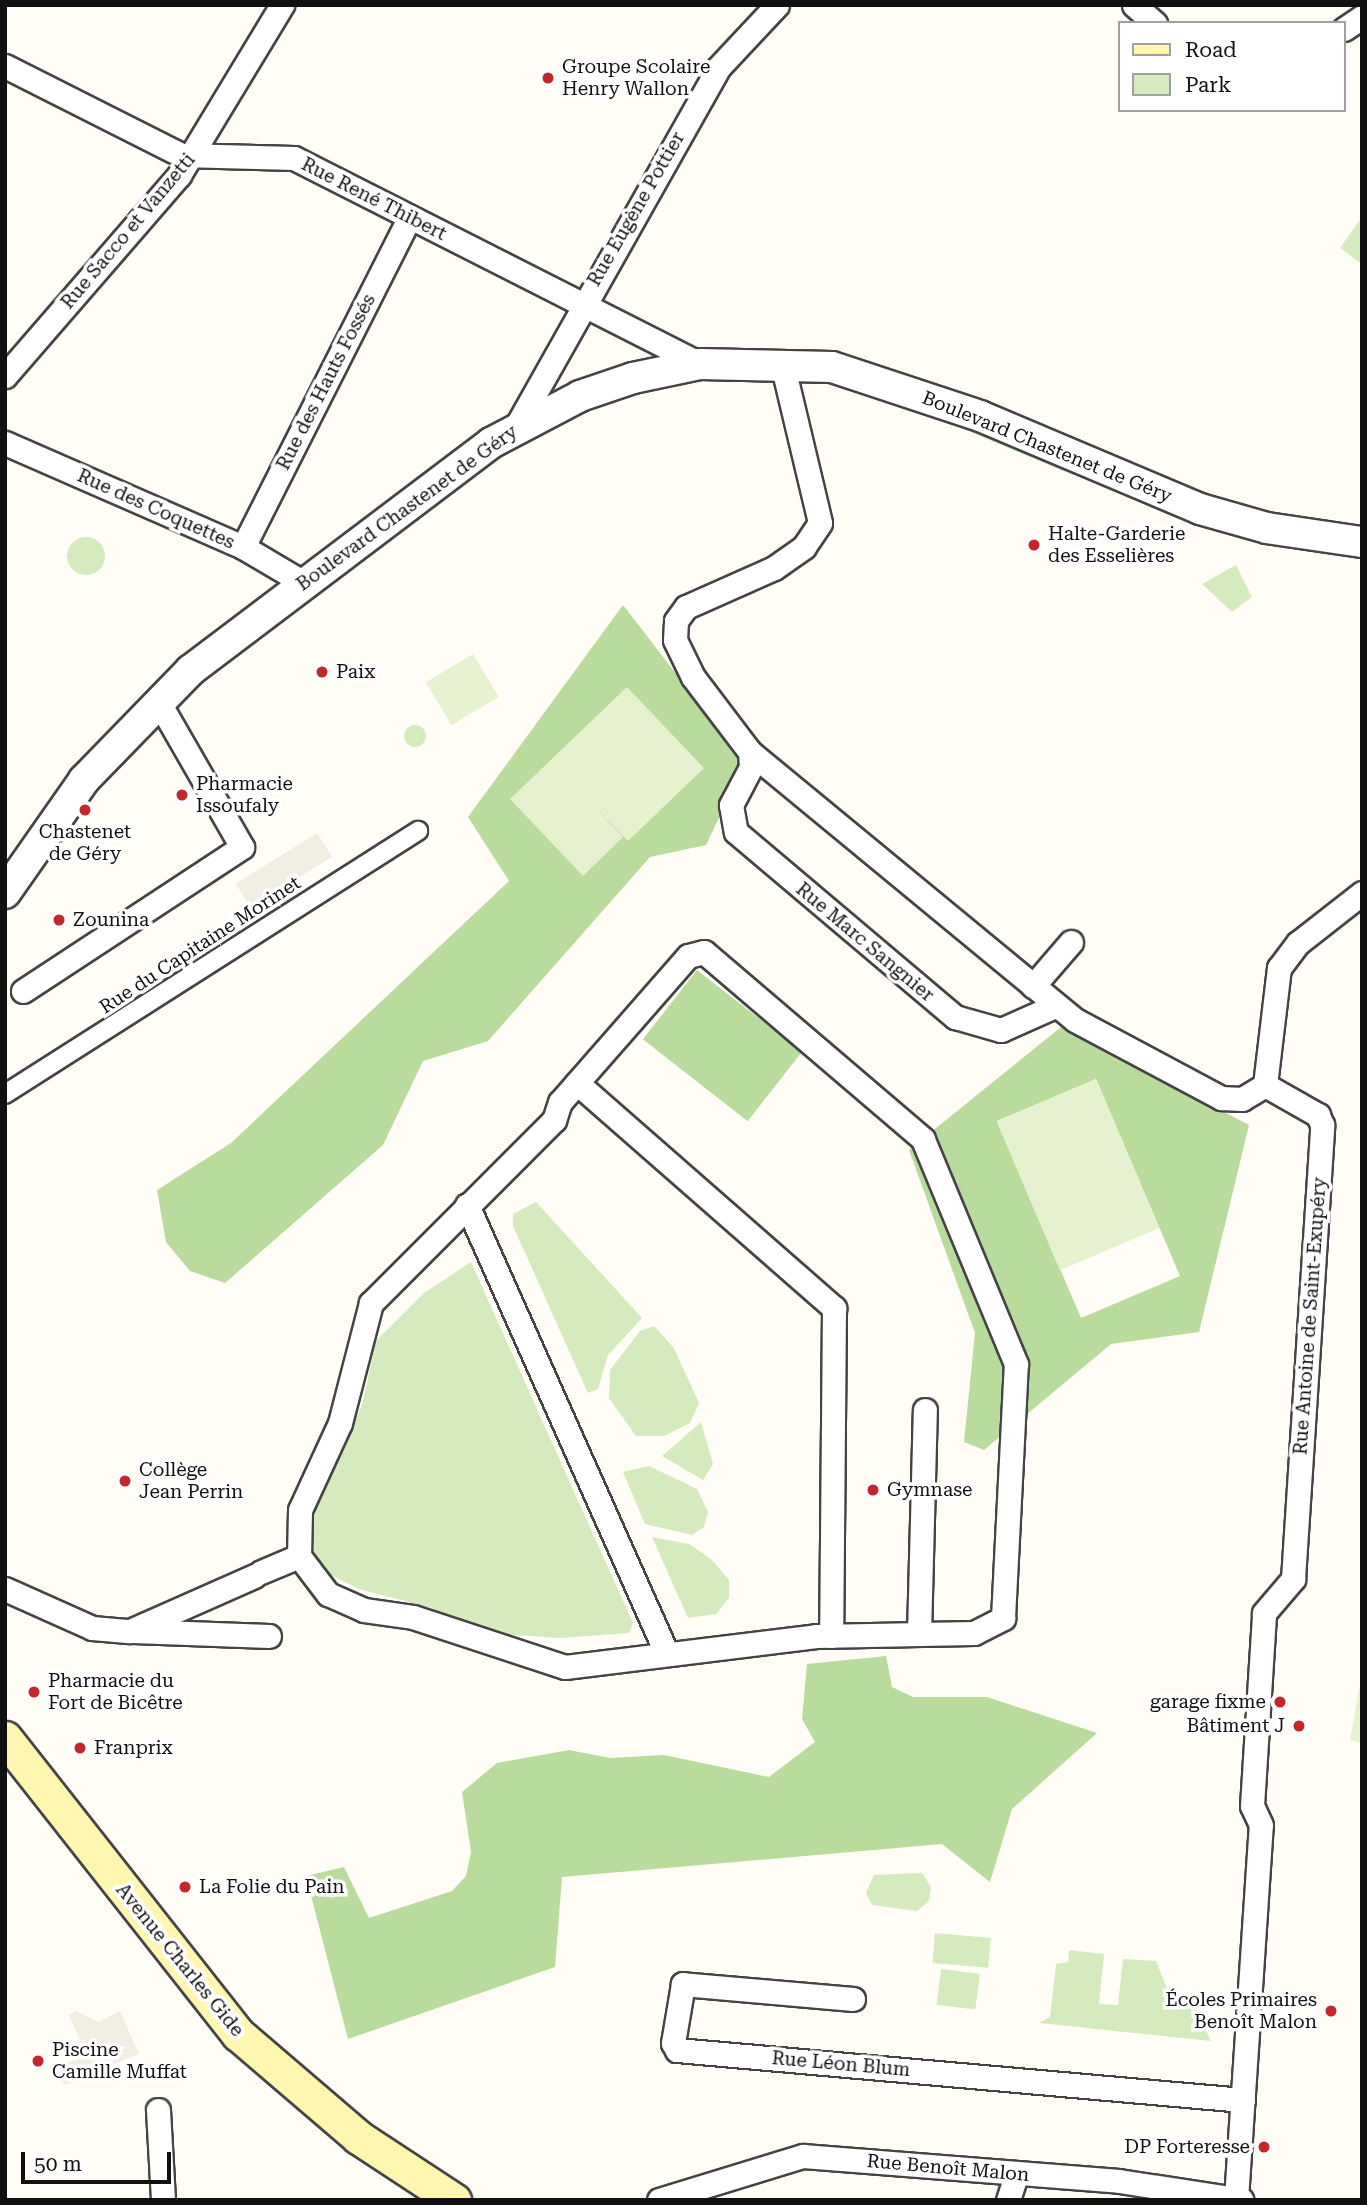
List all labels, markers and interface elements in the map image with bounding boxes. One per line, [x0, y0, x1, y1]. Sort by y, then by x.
legend [1118, 21, 1346, 112]
text: Road [1185, 38, 1237, 62]
place label: Groupe Scolaire Henry Wallon [562, 56, 710, 100]
marker: Groupe Scolaire Henry Wallon [540, 70, 556, 86]
text: Park [1185, 73, 1231, 97]
street label: Rue Eugène Pottier [583, 128, 689, 290]
street label: Rue Sacco et Vanzetti [56, 148, 200, 314]
street label: Rue René Thibert [298, 153, 450, 245]
street label: Rue des Hauts Fossés [272, 290, 380, 474]
street label: Boulevard Chastenet de Géry [919, 386, 1175, 508]
street label: Boulevard Chastenet de Géry [292, 420, 522, 596]
street label: Rue des Coquettes [74, 464, 238, 554]
place label: Halte-Garderie des Esselières [1048, 523, 1185, 567]
marker: Halte-Garderie des Esselières [1026, 537, 1042, 553]
place label: Paix [336, 661, 375, 683]
marker: Paix [314, 664, 330, 680]
place label: Pharmacie Issoufaly [196, 773, 293, 817]
marker: Pharmacie Issoufaly [174, 787, 190, 803]
marker: Chastenet de Géry [77, 802, 93, 818]
place label: Chastenet de Géry [39, 821, 131, 865]
street label: Rue du Capitaine Morinet [95, 871, 305, 1019]
street label: Rue Marc Sangnier [791, 878, 939, 1006]
place label: Zounina [73, 909, 149, 931]
marker: Zounina [51, 912, 67, 928]
street label: Rue Antoine de Saint-Exupéry [1289, 1176, 1331, 1456]
place label: Collège Jean Perrin [139, 1459, 243, 1503]
marker: Collège Jean Perrin [117, 1473, 133, 1489]
place label: Gymnase [887, 1479, 973, 1501]
marker: Gymnase [865, 1482, 881, 1498]
place label: Pharmacie du Fort de Bicêtre [48, 1670, 183, 1714]
marker: Pharmacie du Fort de Bicêtre [26, 1684, 42, 1700]
place label: garage fixme [1150, 1691, 1266, 1713]
marker: garage fixme [1272, 1694, 1288, 1710]
place label: Bâtiment J [1186, 1715, 1285, 1737]
marker: Bâtiment J [1291, 1718, 1307, 1734]
place label: Franprix [94, 1737, 173, 1759]
marker: Franprix [72, 1740, 88, 1756]
place label: La Folie du Pain [199, 1876, 345, 1898]
street label: Avenue Charles Gide [111, 1879, 249, 2041]
marker: La Folie du Pain [177, 1879, 193, 1895]
place label: Écoles Primaires Benoît Malon [1165, 1989, 1317, 2033]
marker: Écoles Primaires Benoît Malon [1323, 2003, 1339, 2019]
place label: Piscine Camille Muffat [52, 2039, 187, 2083]
street label: Rue Léon Blum [771, 2047, 911, 2081]
marker: Piscine Camille Muffat [30, 2053, 46, 2069]
place label: DP Forteresse [1124, 2136, 1250, 2158]
scale bar [24, 2138, 175, 2182]
marker: DP Forteresse [1256, 2139, 1272, 2155]
street label: Rue Benoît Malon [866, 2150, 1030, 2186]
text: 50 m [34, 2152, 82, 2176]

